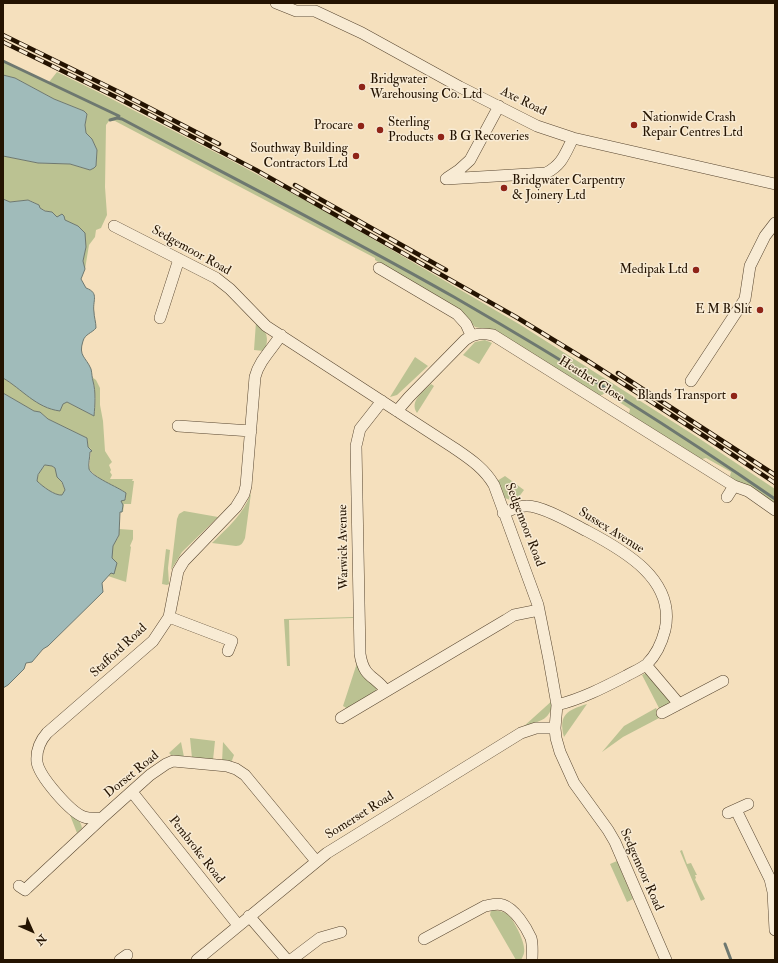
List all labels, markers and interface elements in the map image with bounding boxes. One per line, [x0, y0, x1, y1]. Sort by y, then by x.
place label: Bridgwater Warehousing Co. Ltd [370, 72, 482, 103]
marker: Bridgwater Warehousing Co. Ltd [357, 82, 367, 92]
street label: Axe Road [497, 84, 549, 120]
place label: Nationwide Crash Repair Centres Ltd [642, 110, 743, 141]
place label: Sterling Products [388, 115, 434, 146]
place label: Procare [314, 118, 353, 134]
marker: Nationwide Crash Repair Centres Ltd [629, 120, 639, 130]
marker: Procare [356, 121, 366, 131]
marker: Sterling Products [375, 125, 385, 135]
place label: B G Recoveries [449, 129, 529, 145]
marker: B G Recoveries [436, 132, 446, 142]
place label: Southway Building Contractors Ltd [250, 141, 348, 172]
marker: Southway Building Contractors Ltd [351, 151, 361, 161]
place label: Bridgwater Carpentry & Joinery Ltd [512, 173, 625, 204]
marker: Bridgwater Carpentry & Joinery Ltd [499, 183, 509, 193]
street label: Sedgemoor Road [149, 223, 233, 279]
place label: Medipak Ltd [620, 262, 688, 278]
marker: Medipak Ltd [691, 265, 701, 275]
place label: E M B Slit [695, 302, 752, 318]
marker: E M B Slit [755, 305, 765, 315]
street label: Heather Close [555, 354, 627, 406]
place label: Blands Transport [637, 388, 726, 404]
marker: Blands Transport [729, 391, 739, 401]
street label: Sedgemoor Road [501, 481, 547, 569]
street label: Warwick Avenue [335, 504, 353, 590]
street label: Sussex Avenue [575, 505, 647, 557]
street label: Stafford Road [88, 621, 150, 681]
street label: Dorset Road [102, 748, 162, 802]
street label: Somerset Road [323, 789, 397, 843]
street label: Pembroke Road [165, 813, 227, 887]
street label: Sedgemoor Road [616, 827, 666, 913]
north arrow [12, 911, 52, 951]
text: N [33, 932, 49, 948]

